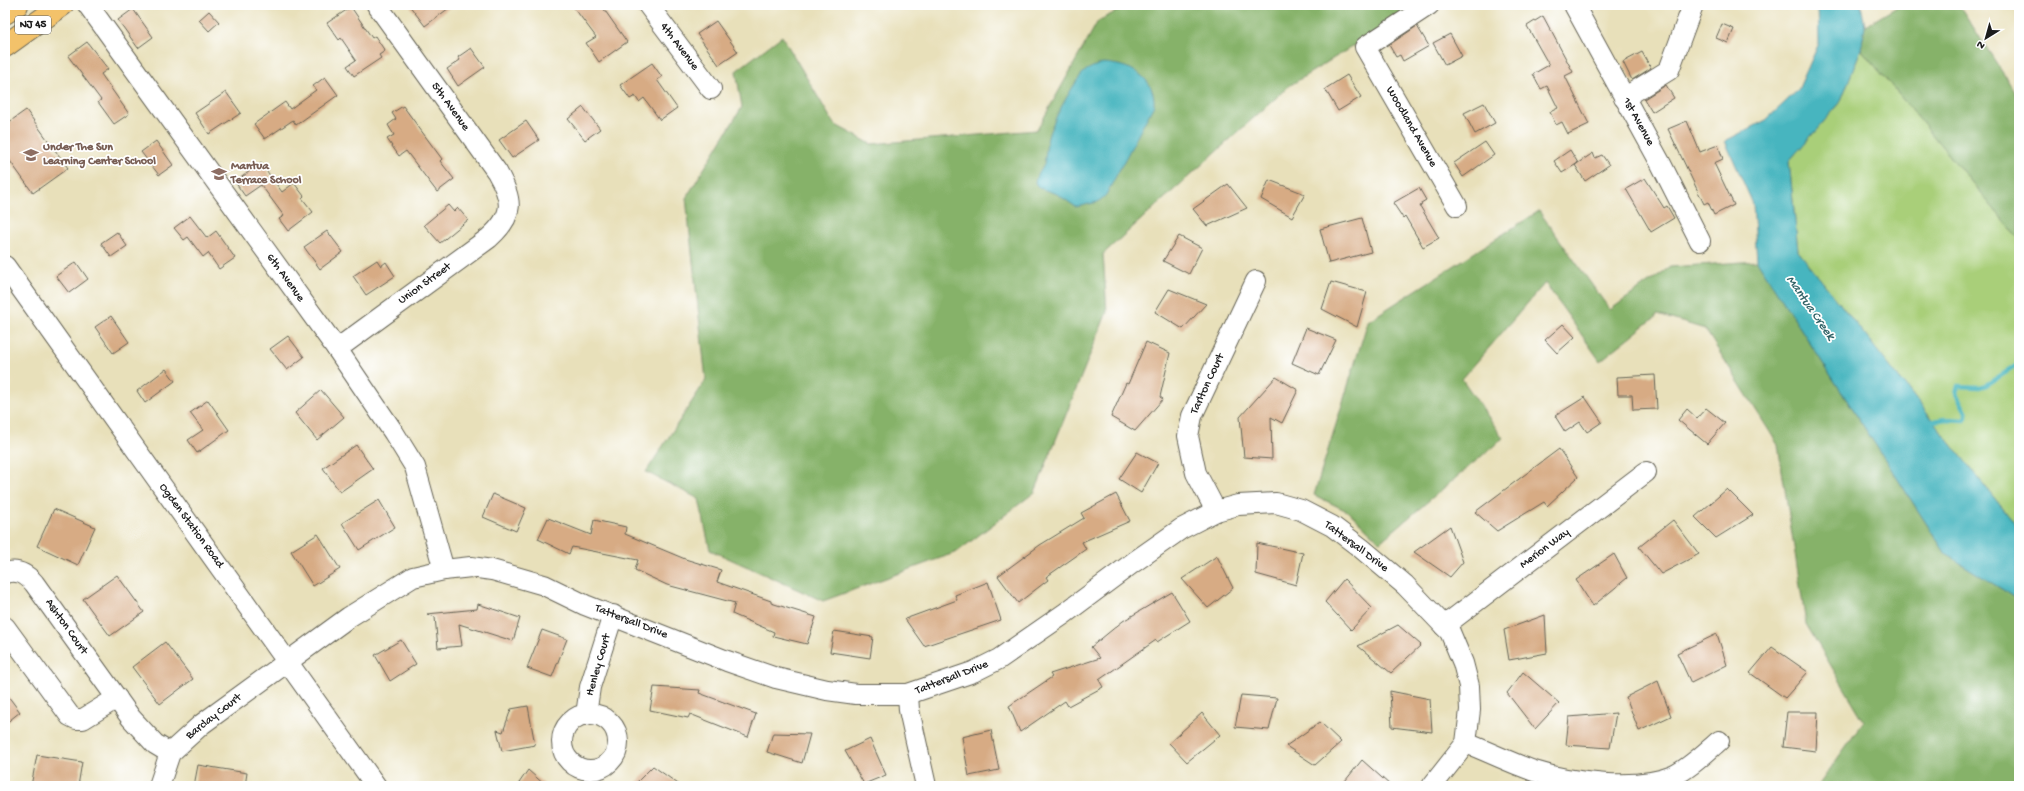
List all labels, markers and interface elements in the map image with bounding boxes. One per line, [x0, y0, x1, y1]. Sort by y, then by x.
road number: NJ 45 [15, 16, 51, 34]
north arrow [1966, 18, 2006, 58]
street label: 4th Avenue [657, 20, 702, 74]
text: N [1975, 37, 1988, 51]
street label: 5th Avenue [428, 80, 473, 135]
street label: Woodland Avenue [1382, 84, 1440, 170]
street label: 1st Avenue [1619, 95, 1657, 149]
place label: Under The Sun Learning Center School [43, 141, 156, 169]
school or university icon: Under The Sun Learning Center School [22, 146, 40, 164]
place label: Mantua Terrace School [230, 160, 302, 188]
school or university icon: Mantua Terrace School [210, 165, 228, 183]
street label: 6th Avenue [263, 251, 308, 306]
street label: Union Street [396, 259, 455, 308]
water label: Mantua Creek [1782, 273, 1838, 344]
street label: Tarlton Court [1187, 350, 1229, 417]
street label: Ogden Station Road [156, 481, 227, 572]
street label: Tattersall Drive [1320, 518, 1392, 576]
street label: Merion Way [1517, 526, 1573, 572]
street label: Ashton Court [42, 596, 91, 659]
street label: Tattersall Drive [592, 601, 670, 643]
street label: Henley Court [583, 631, 615, 698]
street label: Tattersall Drive [913, 657, 991, 699]
street label: Barclay Court [183, 690, 245, 744]

